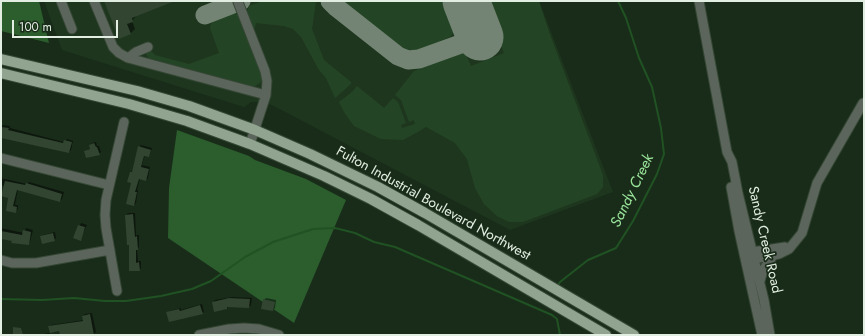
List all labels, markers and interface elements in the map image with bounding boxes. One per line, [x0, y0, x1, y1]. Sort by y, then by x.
scale bar [14, 12, 120, 38]
text: 100 m [19, 18, 52, 36]
street label: Fulton Industrial Boulevard Northwest [333, 143, 533, 265]
water label: Sandy Creek [608, 151, 658, 231]
street label: Sandy Creek Road [744, 185, 784, 295]

